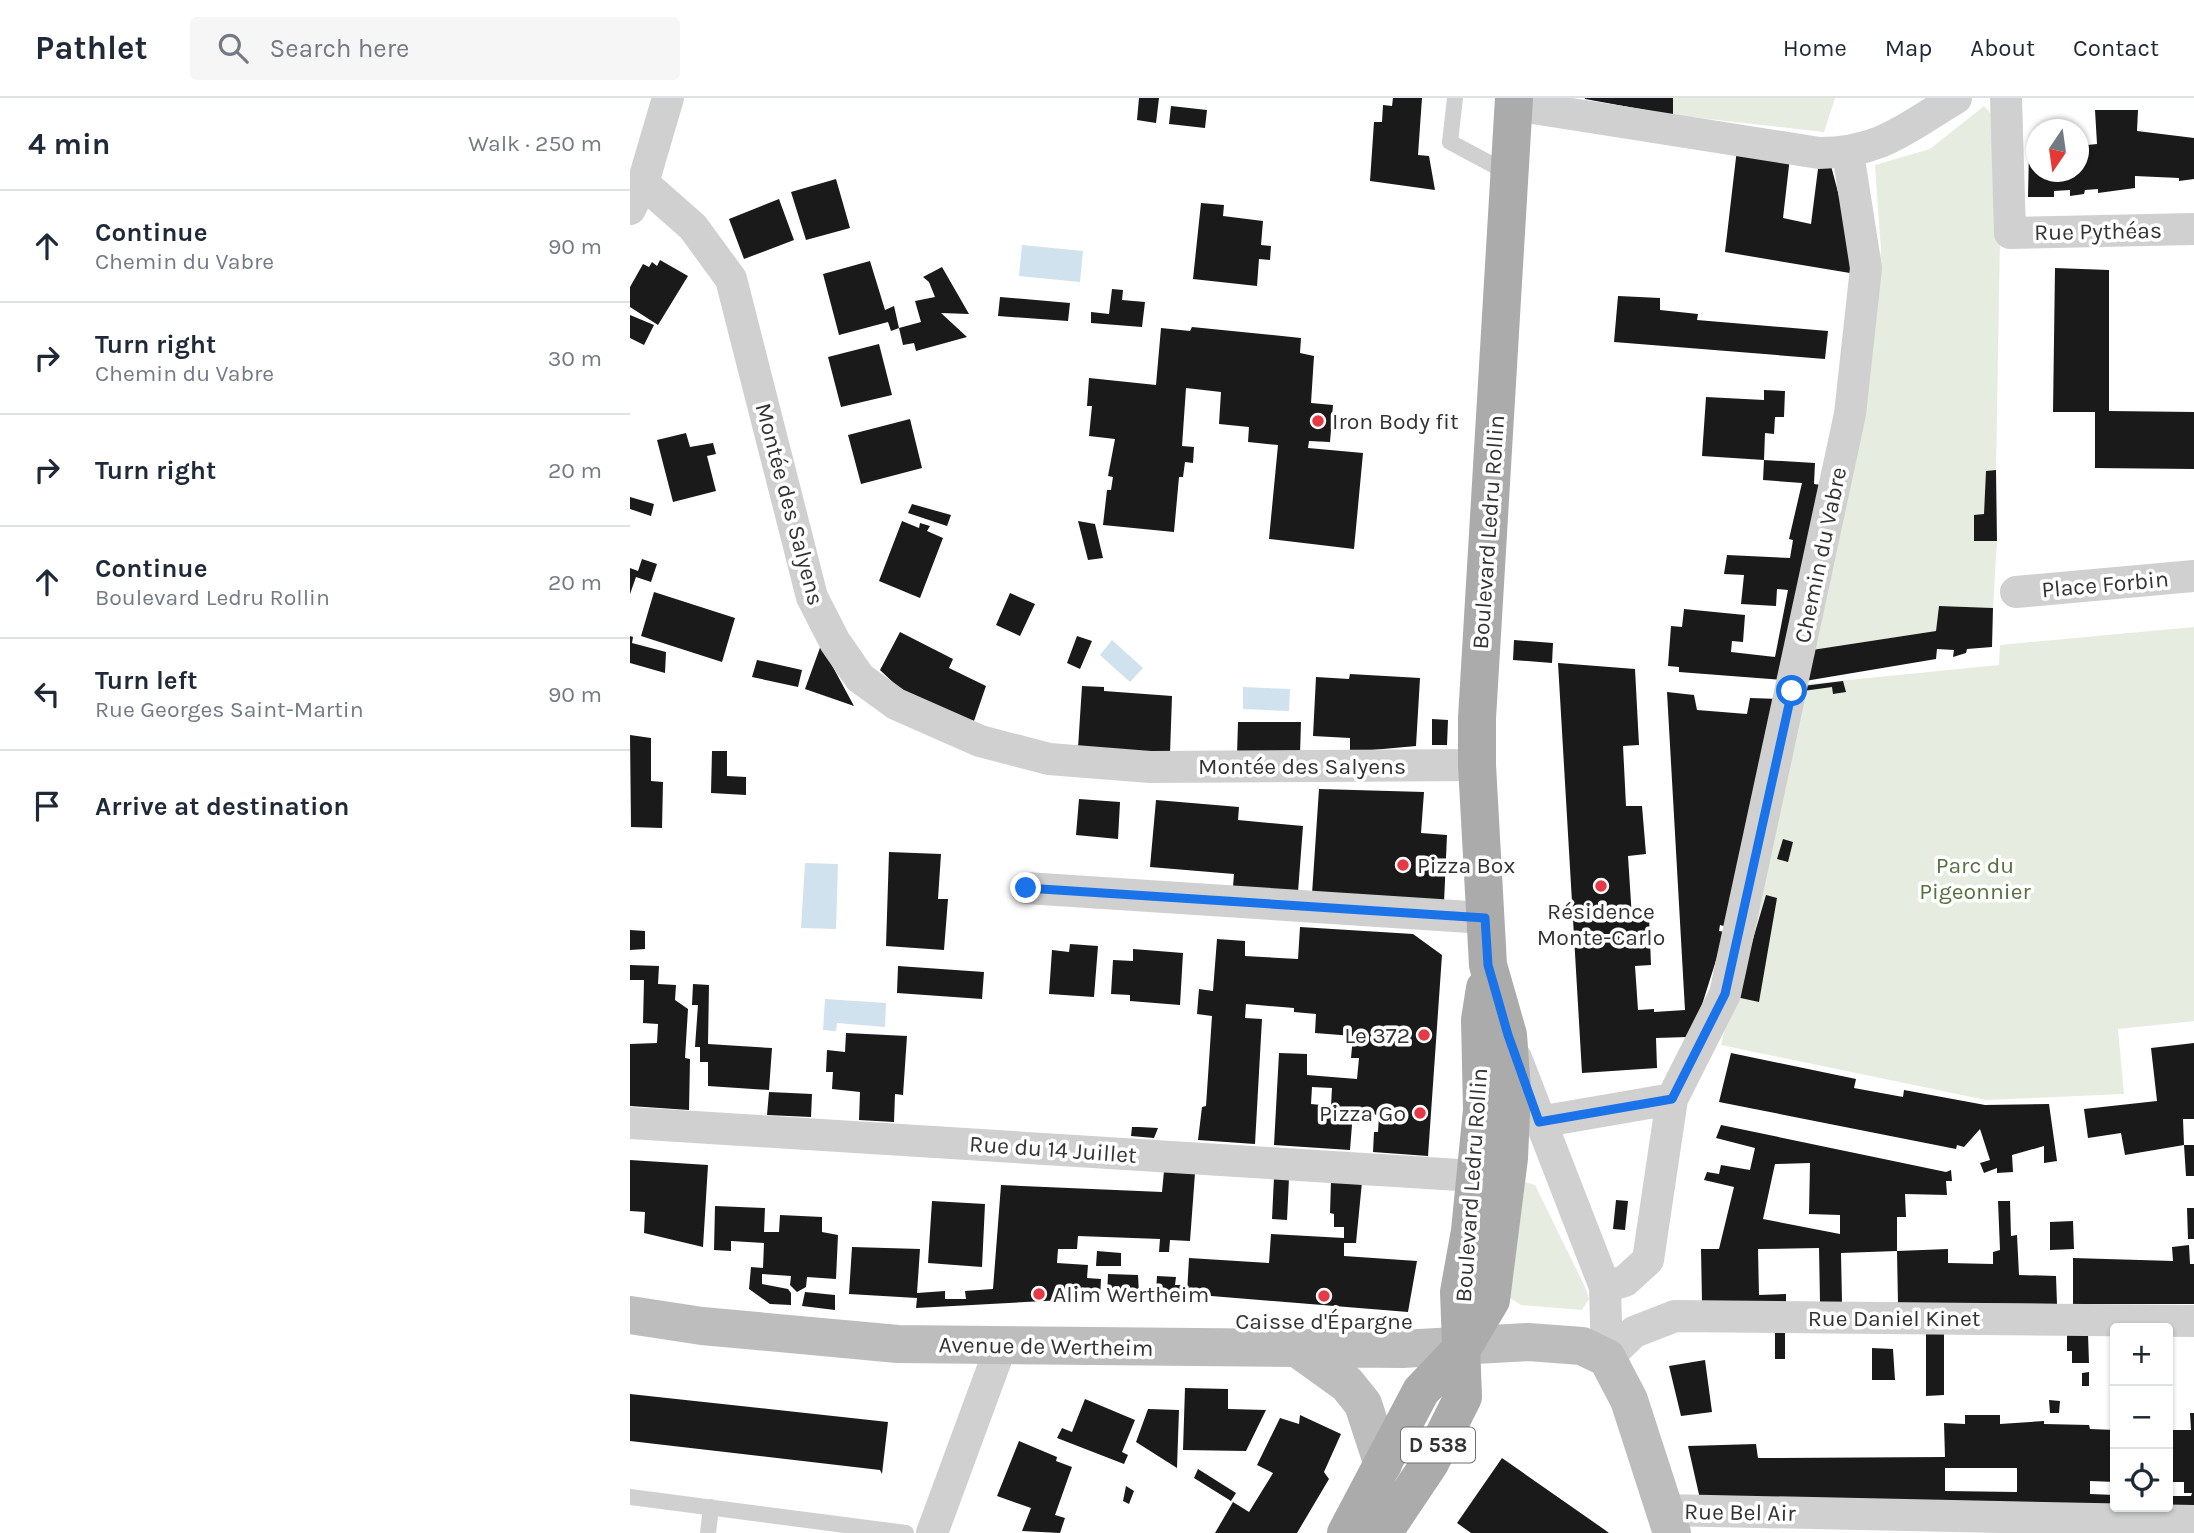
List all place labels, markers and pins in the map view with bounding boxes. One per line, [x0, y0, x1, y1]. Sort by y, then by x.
place label: Iron Body fit [1332, 408, 1459, 435]
marker: Iron Body fit [1310, 413, 1326, 429]
place label: Pizza Box [1417, 852, 1515, 879]
marker: Pizza Box [1395, 857, 1411, 873]
marker: Résidence Monte-Carlo [1593, 878, 1609, 894]
place label: Résidence Monte-Carlo [1537, 898, 1665, 951]
place label: Le 372 [1344, 1022, 1410, 1049]
marker: Le 372 [1416, 1027, 1432, 1043]
place label: Pizza Go [1319, 1100, 1406, 1127]
marker: Pizza Go [1412, 1105, 1428, 1121]
place label: Alim Wertheim [1053, 1281, 1209, 1308]
marker: Alim Wertheim [1031, 1286, 1047, 1302]
marker: Caisse d'Épargne [1316, 1288, 1332, 1304]
place label: Caisse d'Épargne [1235, 1308, 1413, 1335]

